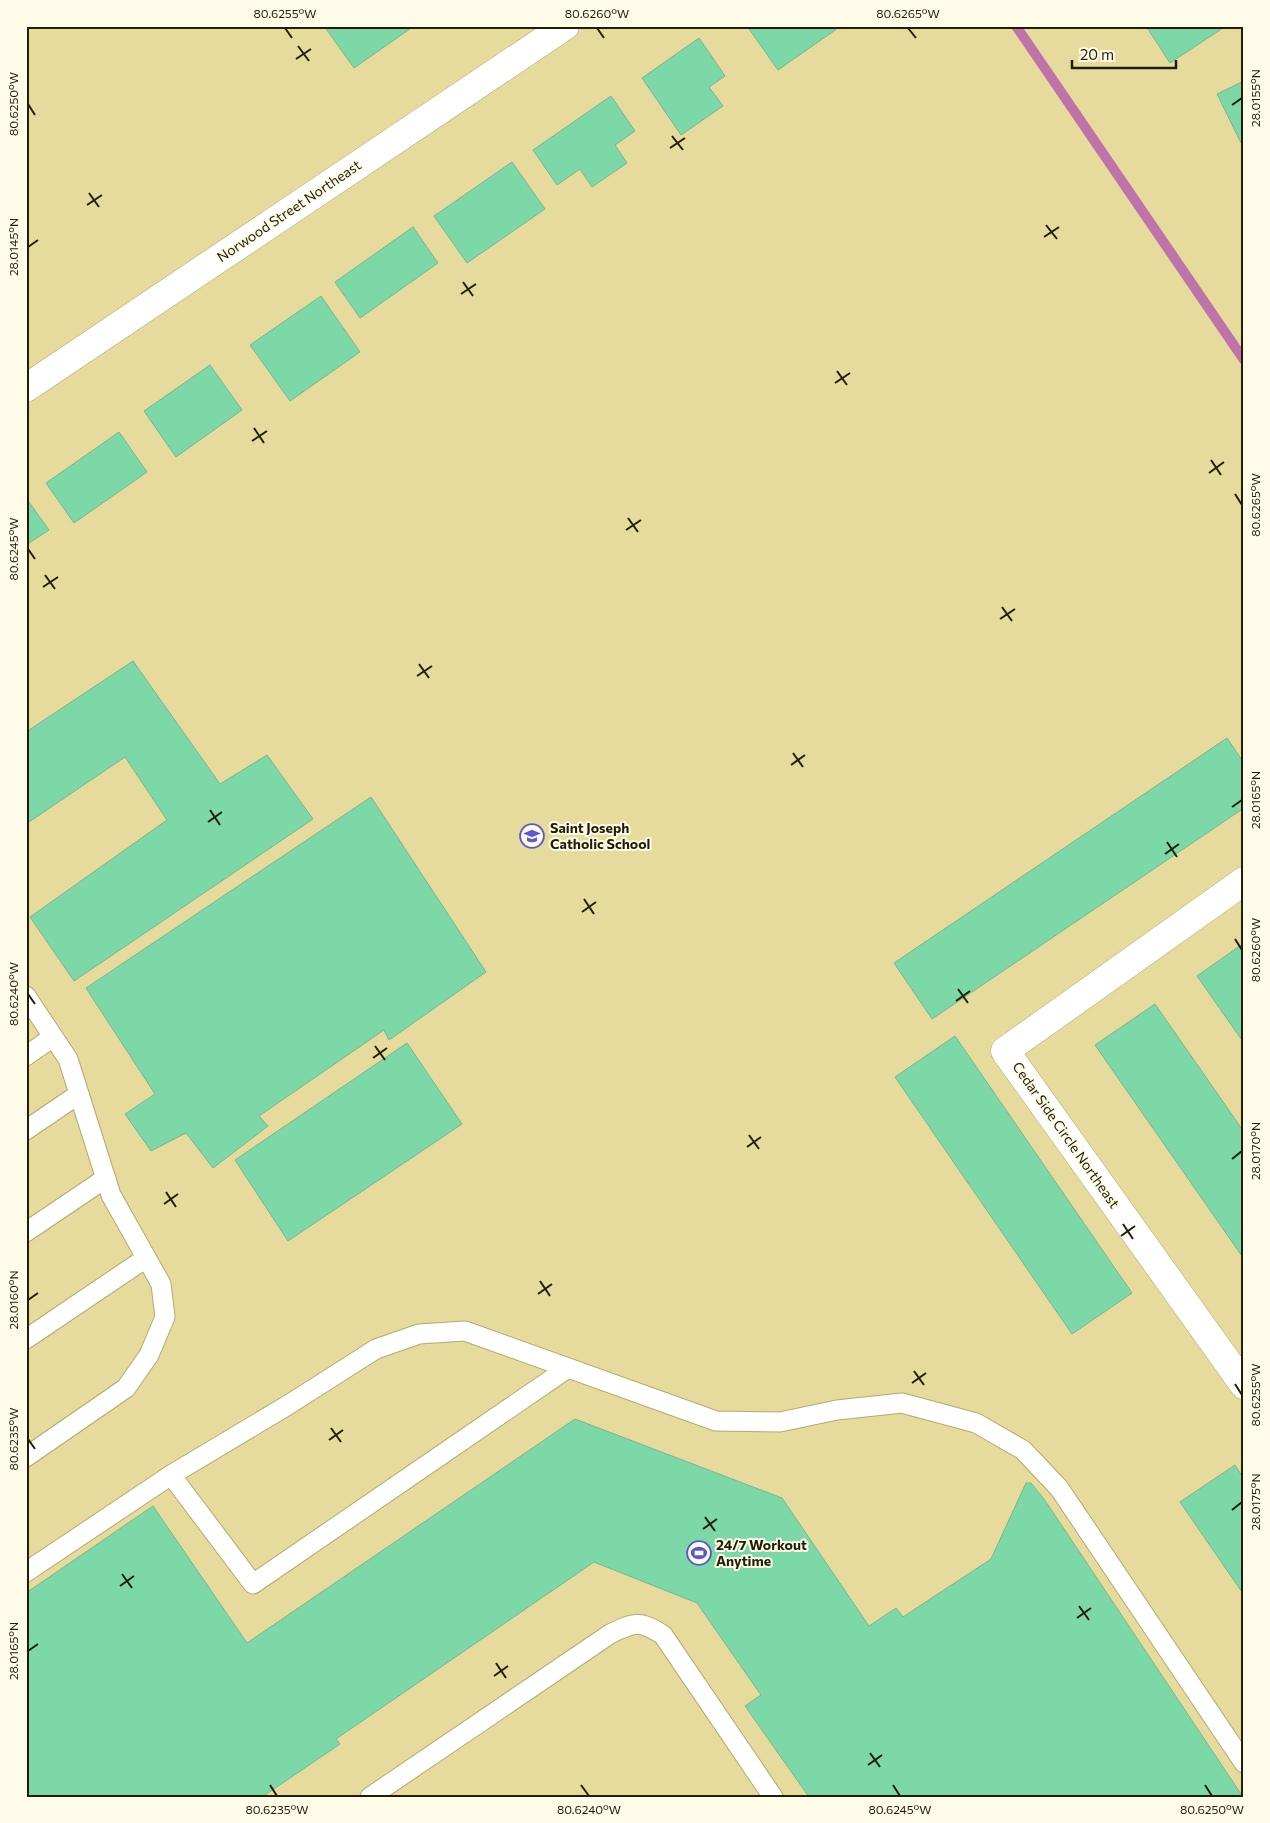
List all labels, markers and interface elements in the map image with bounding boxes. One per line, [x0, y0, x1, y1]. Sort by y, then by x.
text: 80.6255°W [253, 6, 317, 20]
text: 80.6260°W [565, 6, 629, 20]
text: 80.6265°W [876, 6, 940, 20]
scale bar [1072, 38, 1176, 70]
text: 20 m [1080, 45, 1114, 63]
text: 28.0155°N [1248, 69, 1262, 127]
text: 80.6250°W [6, 72, 20, 136]
street label: Norwood Street Northeast [213, 156, 364, 265]
text: 28.0145°N [6, 218, 20, 276]
text: 80.6265°W [1248, 473, 1262, 537]
text: 80.6245°W [6, 517, 20, 581]
text: 28.0165°N [1248, 771, 1262, 829]
place label: Saint Joseph Catholic School [550, 819, 650, 852]
school or university icon: Saint Joseph Catholic School [519, 823, 545, 849]
text: 80.6260°W [1248, 918, 1262, 982]
text: 80.6240°W [6, 962, 20, 1026]
street label: Cedar Side Circle Northeast [1009, 1058, 1124, 1211]
text: 28.0170°N [1248, 1122, 1262, 1180]
text: 28.0160°N [6, 1270, 20, 1330]
text: 80.6255°W [1248, 1363, 1262, 1427]
text: 80.6235°W [6, 1407, 20, 1471]
text: 28.0175°N [1248, 1473, 1262, 1531]
place label: 24/7 Workout Anytime [716, 1536, 807, 1569]
sports icon: 24/7 Workout Anytime [686, 1540, 712, 1566]
text: 28.0165°N [6, 1622, 20, 1680]
text: 80.6235°W [245, 1802, 309, 1816]
text: 80.6240°W [557, 1802, 621, 1816]
text: 80.6245°W [868, 1802, 932, 1816]
text: 80.6250°W [1180, 1802, 1244, 1816]

